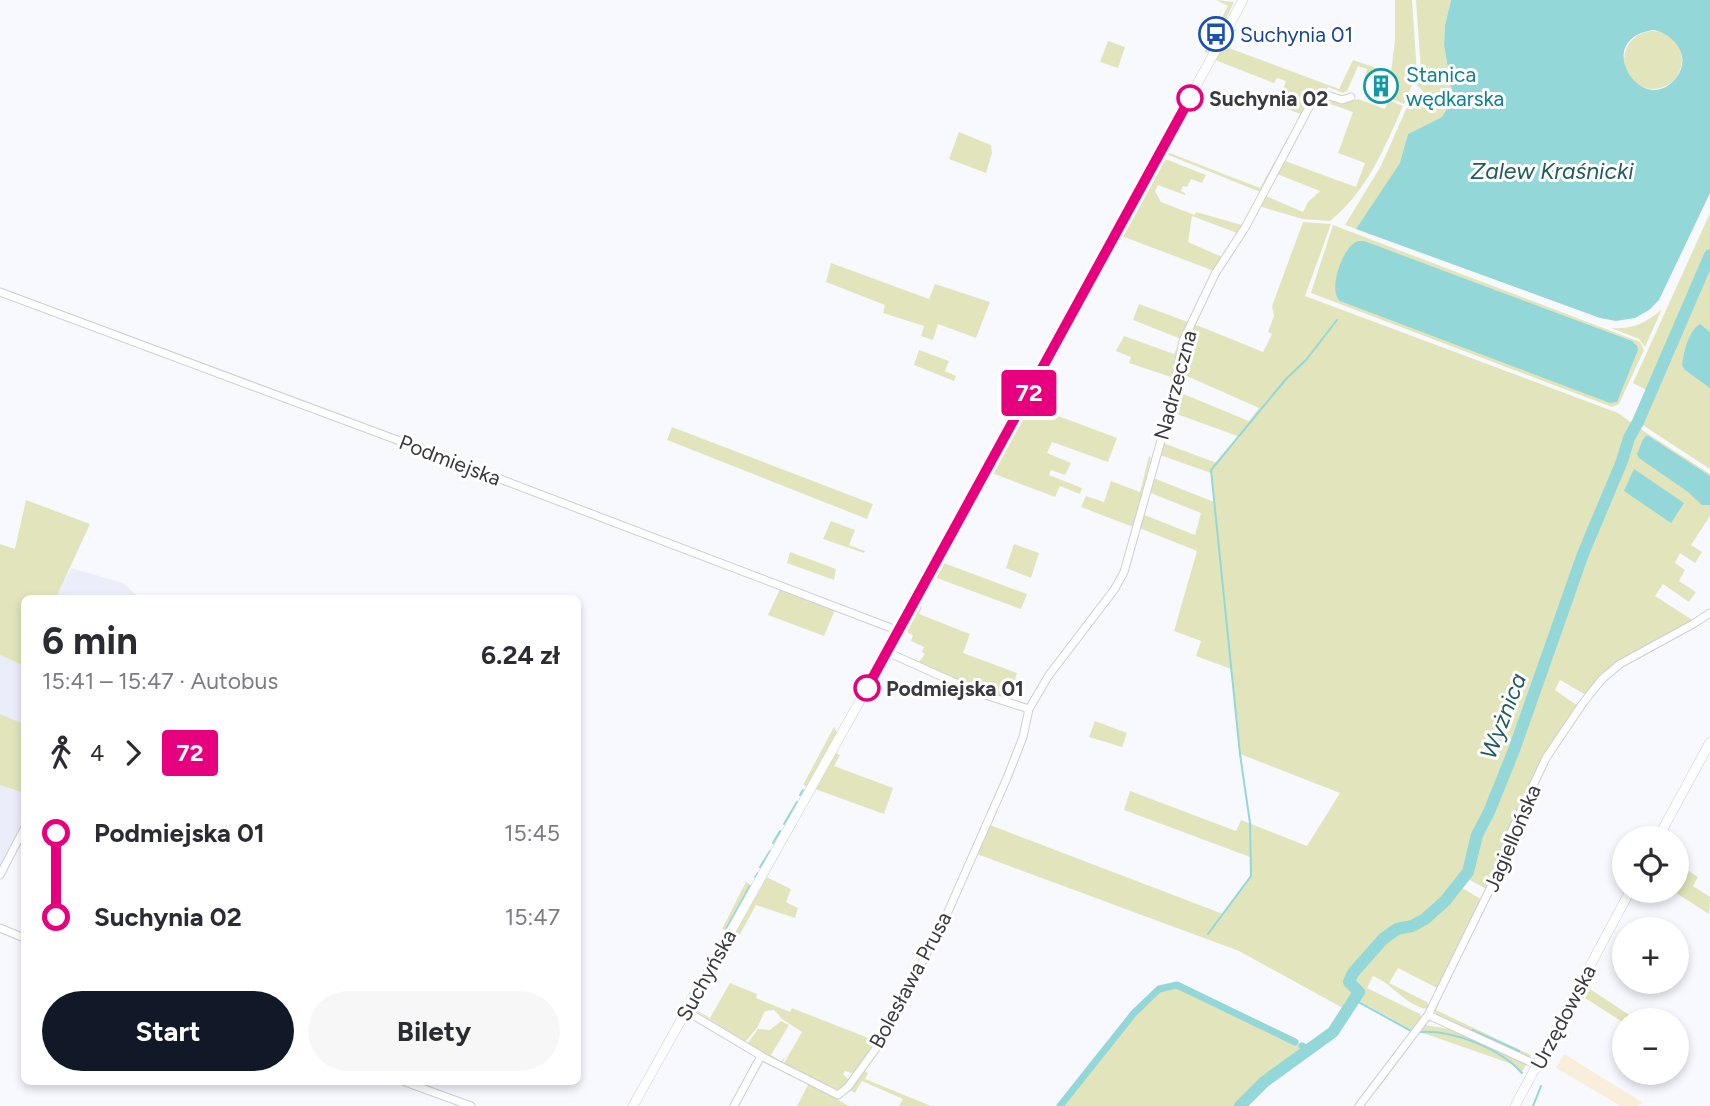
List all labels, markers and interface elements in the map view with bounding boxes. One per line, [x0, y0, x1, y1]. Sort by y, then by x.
bus stop icon: Suchynia 01 [1197, 15, 1235, 53]
place label: Suchynia 01 [1240, 22, 1353, 47]
place label: Stanica wędkarska [1406, 62, 1504, 111]
building icon: Stanica wędkarska [1362, 67, 1400, 105]
marker: Suchynia 02 [1177, 85, 1203, 111]
place label: Suchynia 02 [1209, 86, 1328, 111]
water label: Zalew Kraśnicki [1470, 157, 1634, 185]
street label: Nadrzeczna [1148, 328, 1202, 442]
line badge: 72 [998, 370, 1060, 416]
text: 72 [1015, 378, 1043, 407]
street label: Podmiejska [396, 429, 504, 491]
text: 6 min [42, 618, 138, 664]
text: 6.24 zł [481, 639, 560, 671]
text: 15:41 – 15:47 · Autobus [42, 667, 278, 695]
water label: Wyżnica [1474, 669, 1532, 763]
marker: Podmiejska 01 [854, 675, 880, 701]
place label: Podmiejska 01 [886, 676, 1024, 701]
icon: walk [42, 734, 80, 772]
icon: forward [114, 734, 152, 772]
text: 72 [176, 738, 204, 767]
text: 4 [90, 739, 104, 767]
street label: Jagiellońska [1478, 781, 1546, 895]
text: Podmiejska 01 [94, 817, 265, 849]
text: 15:45 [504, 819, 560, 847]
map controls [1612, 826, 1689, 1085]
button: locate [1612, 826, 1689, 903]
text: Suchynia 02 [94, 901, 242, 933]
text: 15:47 [505, 903, 560, 931]
street label: Bolesława Prusa [864, 908, 956, 1052]
button: + [1612, 917, 1689, 994]
street label: Suchyńska [671, 925, 741, 1025]
street label: Urzędowska [1525, 960, 1601, 1074]
button: Start [42, 991, 294, 1071]
button: Bilety [308, 991, 560, 1071]
button: − [1612, 1008, 1689, 1085]

